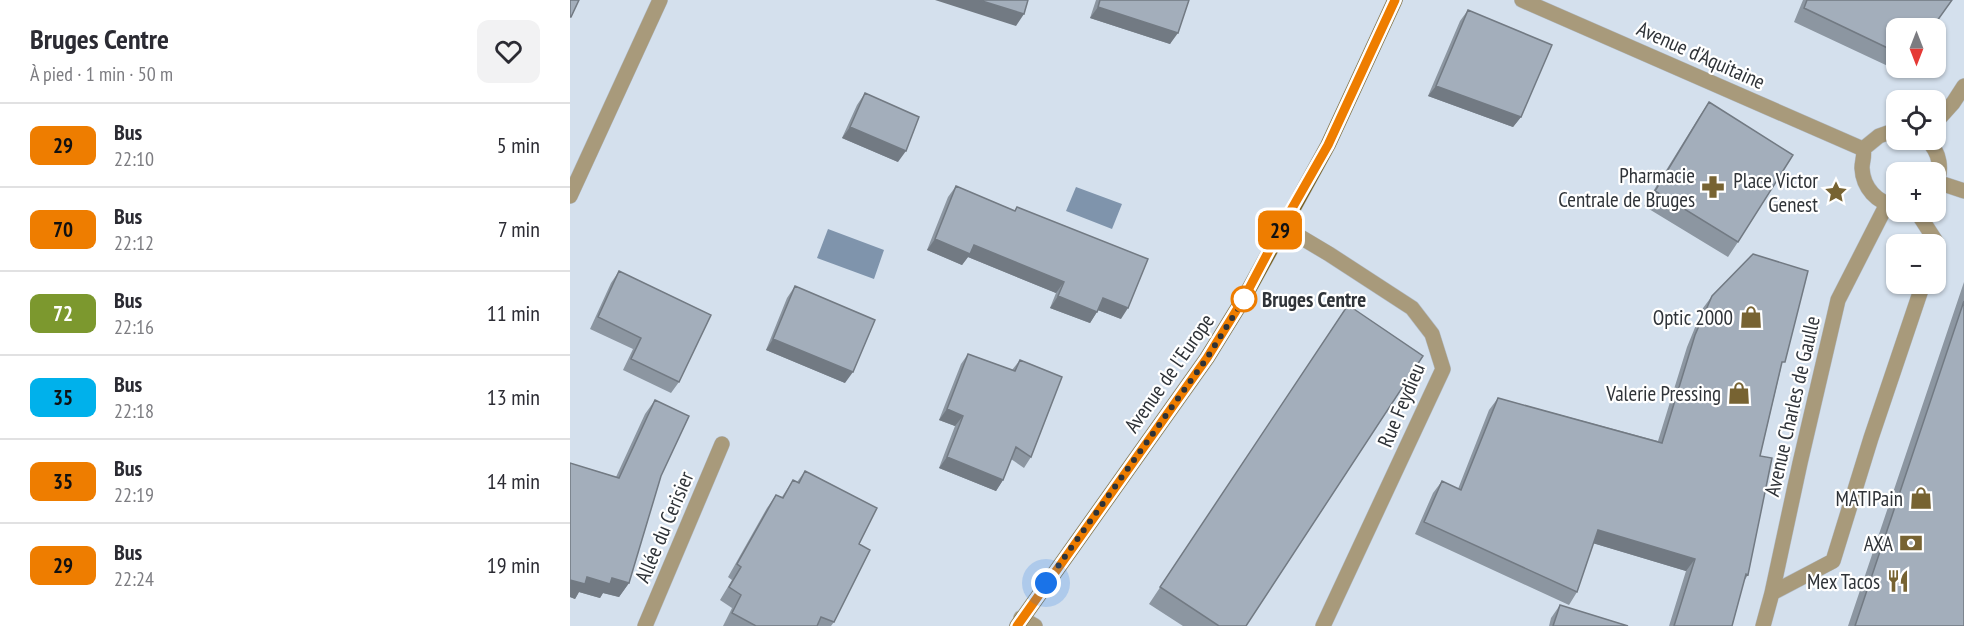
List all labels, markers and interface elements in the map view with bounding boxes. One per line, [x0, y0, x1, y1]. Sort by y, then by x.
street label: Avenue d'Aquitaine [1633, 15, 1769, 95]
north arrow [1886, 18, 1946, 78]
map controls [1886, 18, 1946, 294]
text: Bruges Centre [30, 20, 169, 57]
button: heart [477, 20, 540, 83]
text: À pied · 1 min · 50 m [30, 61, 173, 87]
button: locate [1886, 90, 1946, 150]
text: Bus [114, 118, 142, 146]
text: 5 min [497, 131, 540, 159]
text: 29 [53, 132, 73, 159]
text: 22:10 [114, 146, 154, 172]
place label: Pharmacie Centrale de Bruges [1558, 162, 1695, 213]
button: + [1886, 162, 1946, 222]
place label: Place Victor Genest [1733, 167, 1818, 218]
pharmacy icon: Pharmacie Centrale de Bruges [1700, 174, 1726, 200]
place icon: Place Victor Genest [1823, 179, 1849, 205]
text: Bus [114, 202, 142, 230]
line badge: 29 [1253, 210, 1307, 250]
text: 7 min [498, 215, 540, 243]
text: 70 [53, 216, 73, 243]
text: 29 [1270, 217, 1290, 244]
text: 22:12 [114, 230, 154, 256]
button: − [1886, 234, 1946, 294]
text: Bus [114, 286, 142, 314]
marker: Bruges Centre [1231, 286, 1257, 312]
place label: Bruges Centre [1262, 286, 1366, 313]
text: 11 min [487, 299, 540, 327]
text: 72 [53, 300, 73, 327]
place label: Optic 2000 [1653, 304, 1733, 331]
shop icon: Optic 2000 [1738, 304, 1764, 330]
street label: Avenue de l'Europe [1118, 308, 1220, 438]
street label: Avenue Charles de Gaulle [1758, 313, 1826, 499]
text: 22:16 [114, 314, 154, 340]
street label: Rue Feydieu [1371, 359, 1431, 451]
text: Bus [114, 370, 142, 398]
place label: Valerie Pressing [1605, 380, 1721, 407]
shop icon: Valerie Pressing [1726, 380, 1752, 406]
text: 13 min [487, 383, 540, 411]
text: 35 [53, 384, 73, 411]
text: 22:18 [114, 398, 154, 424]
text: Bus [114, 454, 142, 482]
text: 14 min [487, 467, 540, 495]
street label: Allée du Cerisier [628, 467, 700, 587]
text: 35 [53, 468, 73, 495]
text: 22:19 [114, 482, 154, 508]
place label: MATIPain [1835, 485, 1903, 512]
shop icon: MATIPain [1908, 485, 1934, 511]
place label: AXA [1864, 530, 1893, 557]
bank icon: AXA [1898, 530, 1924, 556]
text: Bus [114, 538, 142, 566]
text: 19 min [487, 551, 540, 579]
text: 29 [53, 552, 73, 579]
text: 22:24 [114, 566, 154, 592]
your location [1031, 568, 1061, 598]
place label: Mex Tacos [1807, 568, 1880, 595]
restaurant icon: Mex Tacos [1885, 568, 1911, 594]

